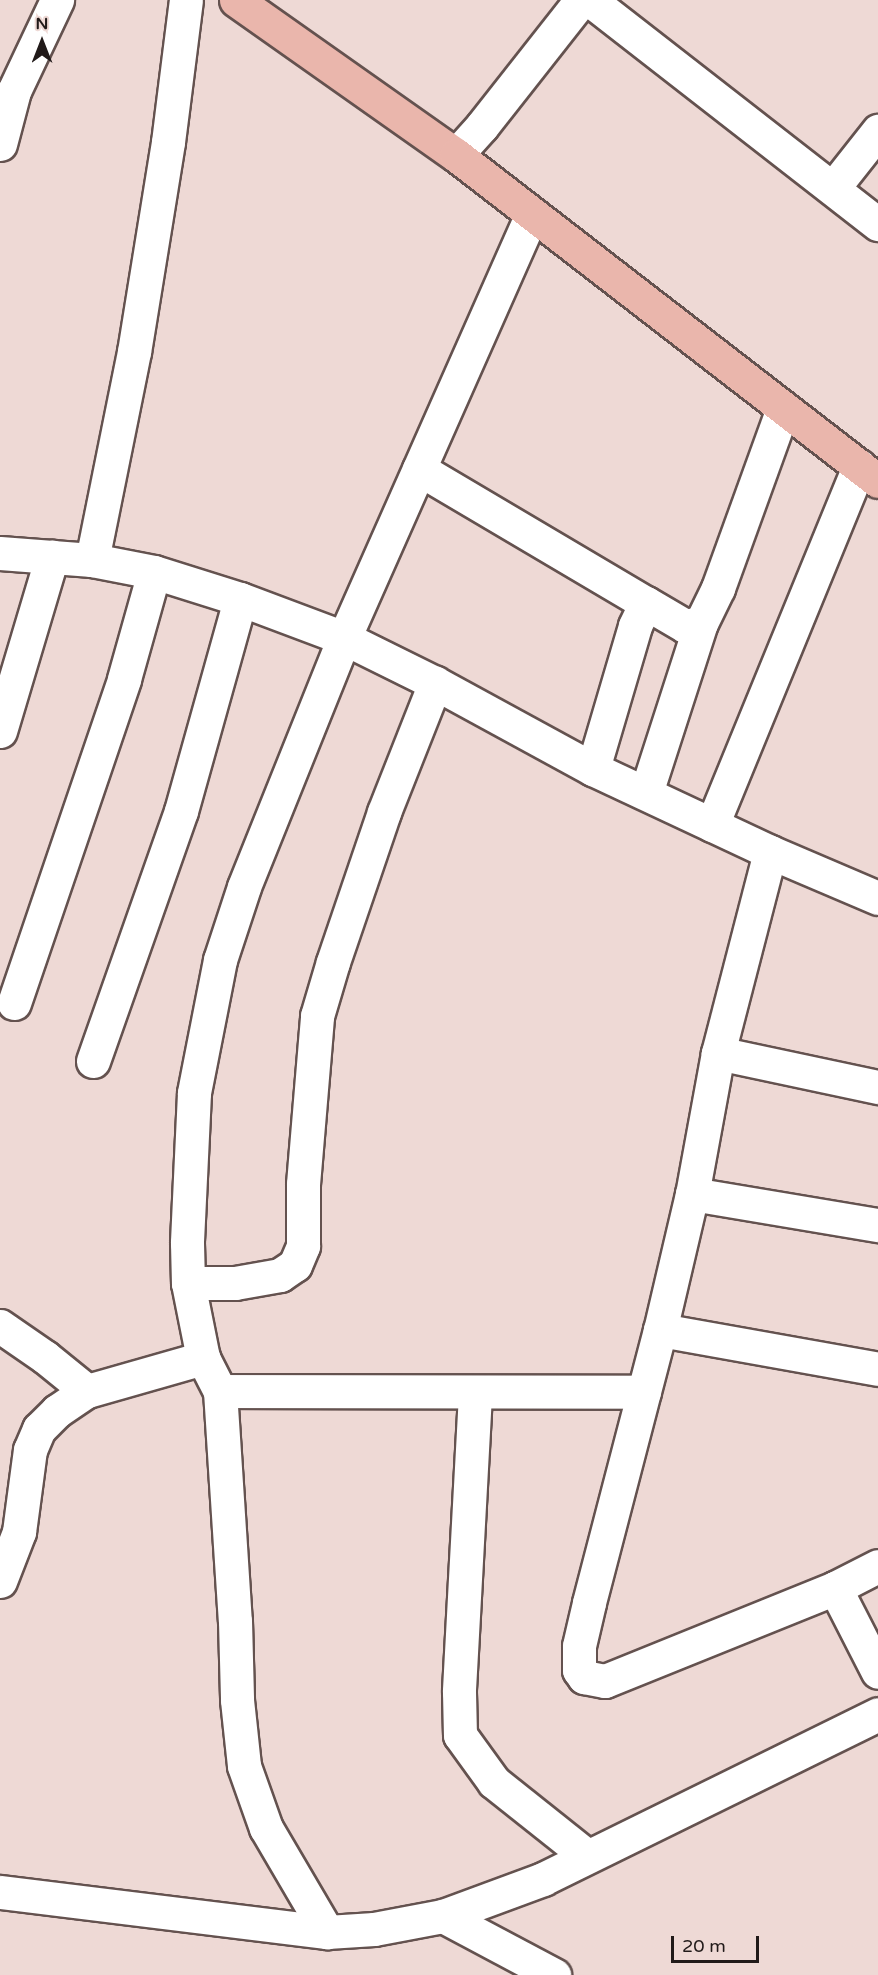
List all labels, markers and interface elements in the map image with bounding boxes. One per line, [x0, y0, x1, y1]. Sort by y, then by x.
north arrow [12, 12, 72, 72]
text: N [36, 14, 48, 34]
scale bar [674, 1924, 762, 1962]
text: 20 m [682, 1935, 726, 1957]

